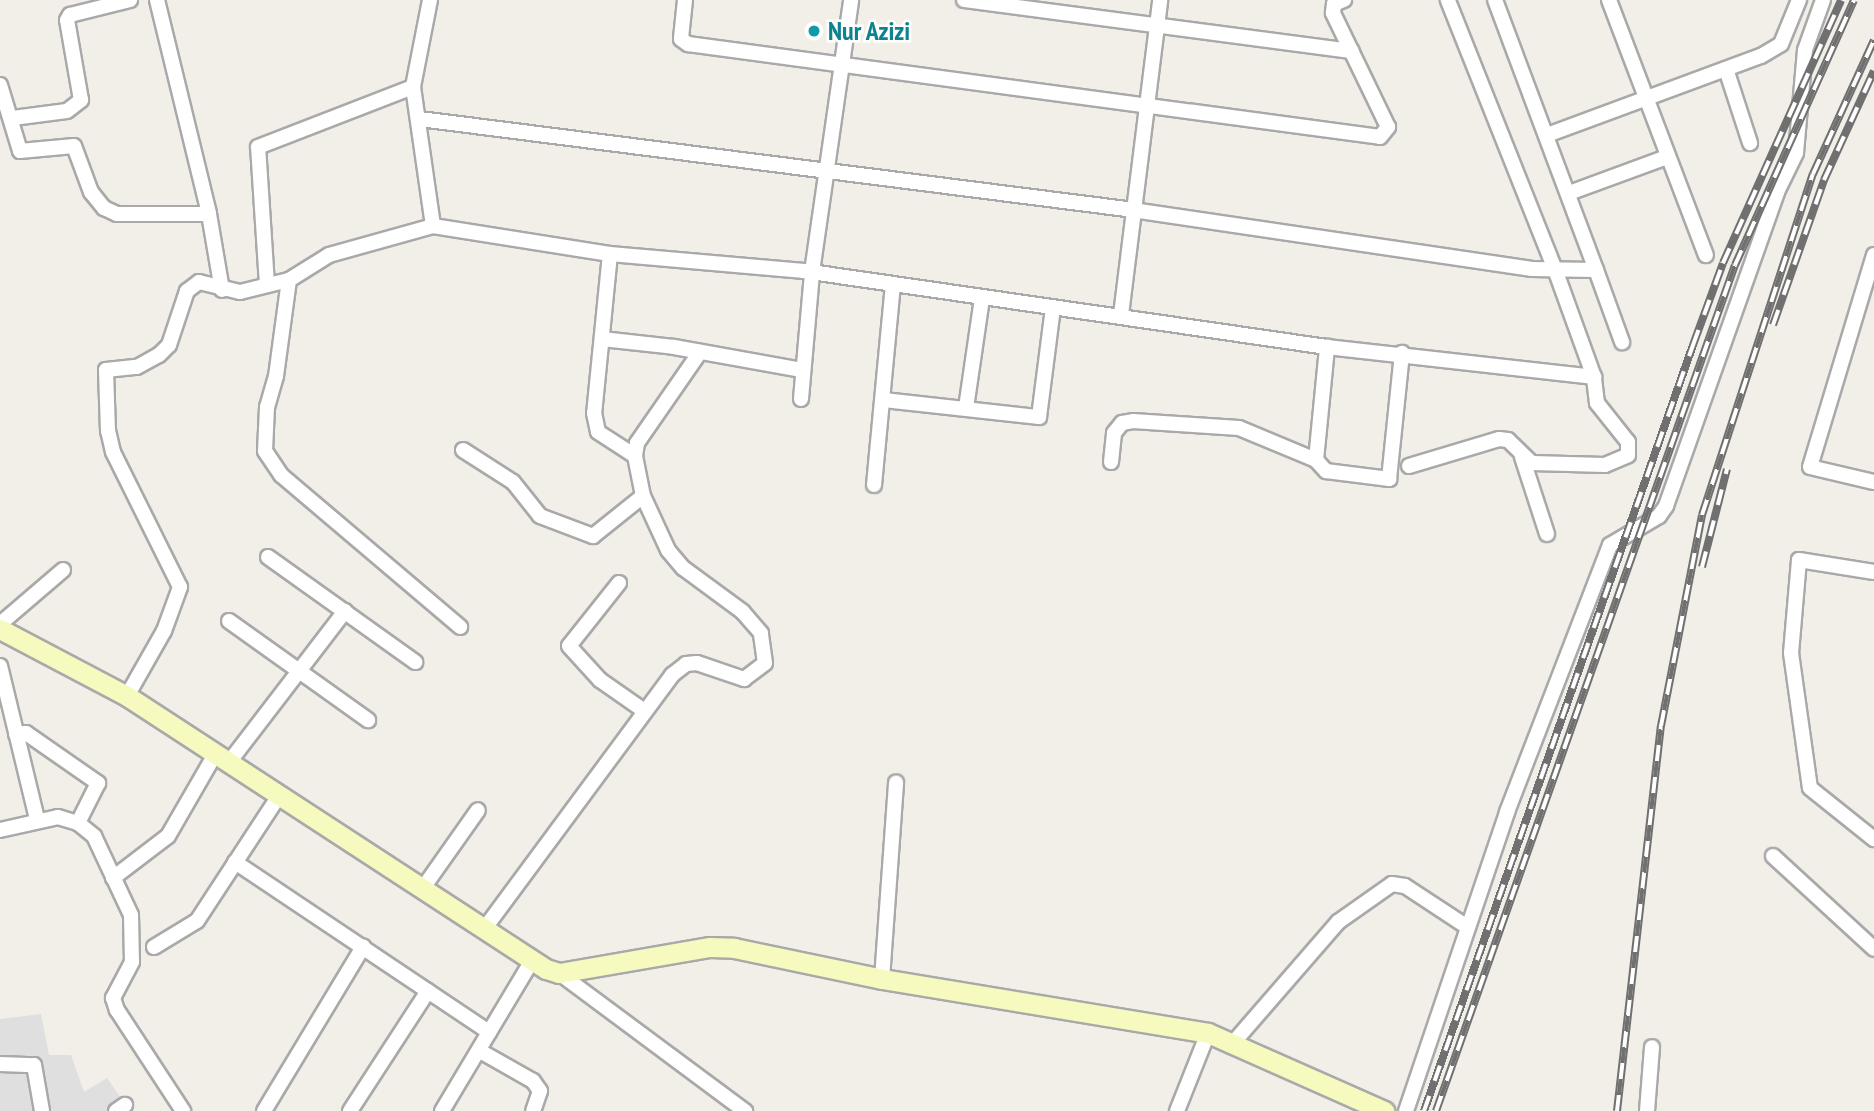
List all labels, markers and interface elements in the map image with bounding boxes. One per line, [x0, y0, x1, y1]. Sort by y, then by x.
place label: Nur Azizi [828, 15, 911, 47]
marker: Nur Azizi [806, 23, 822, 39]

